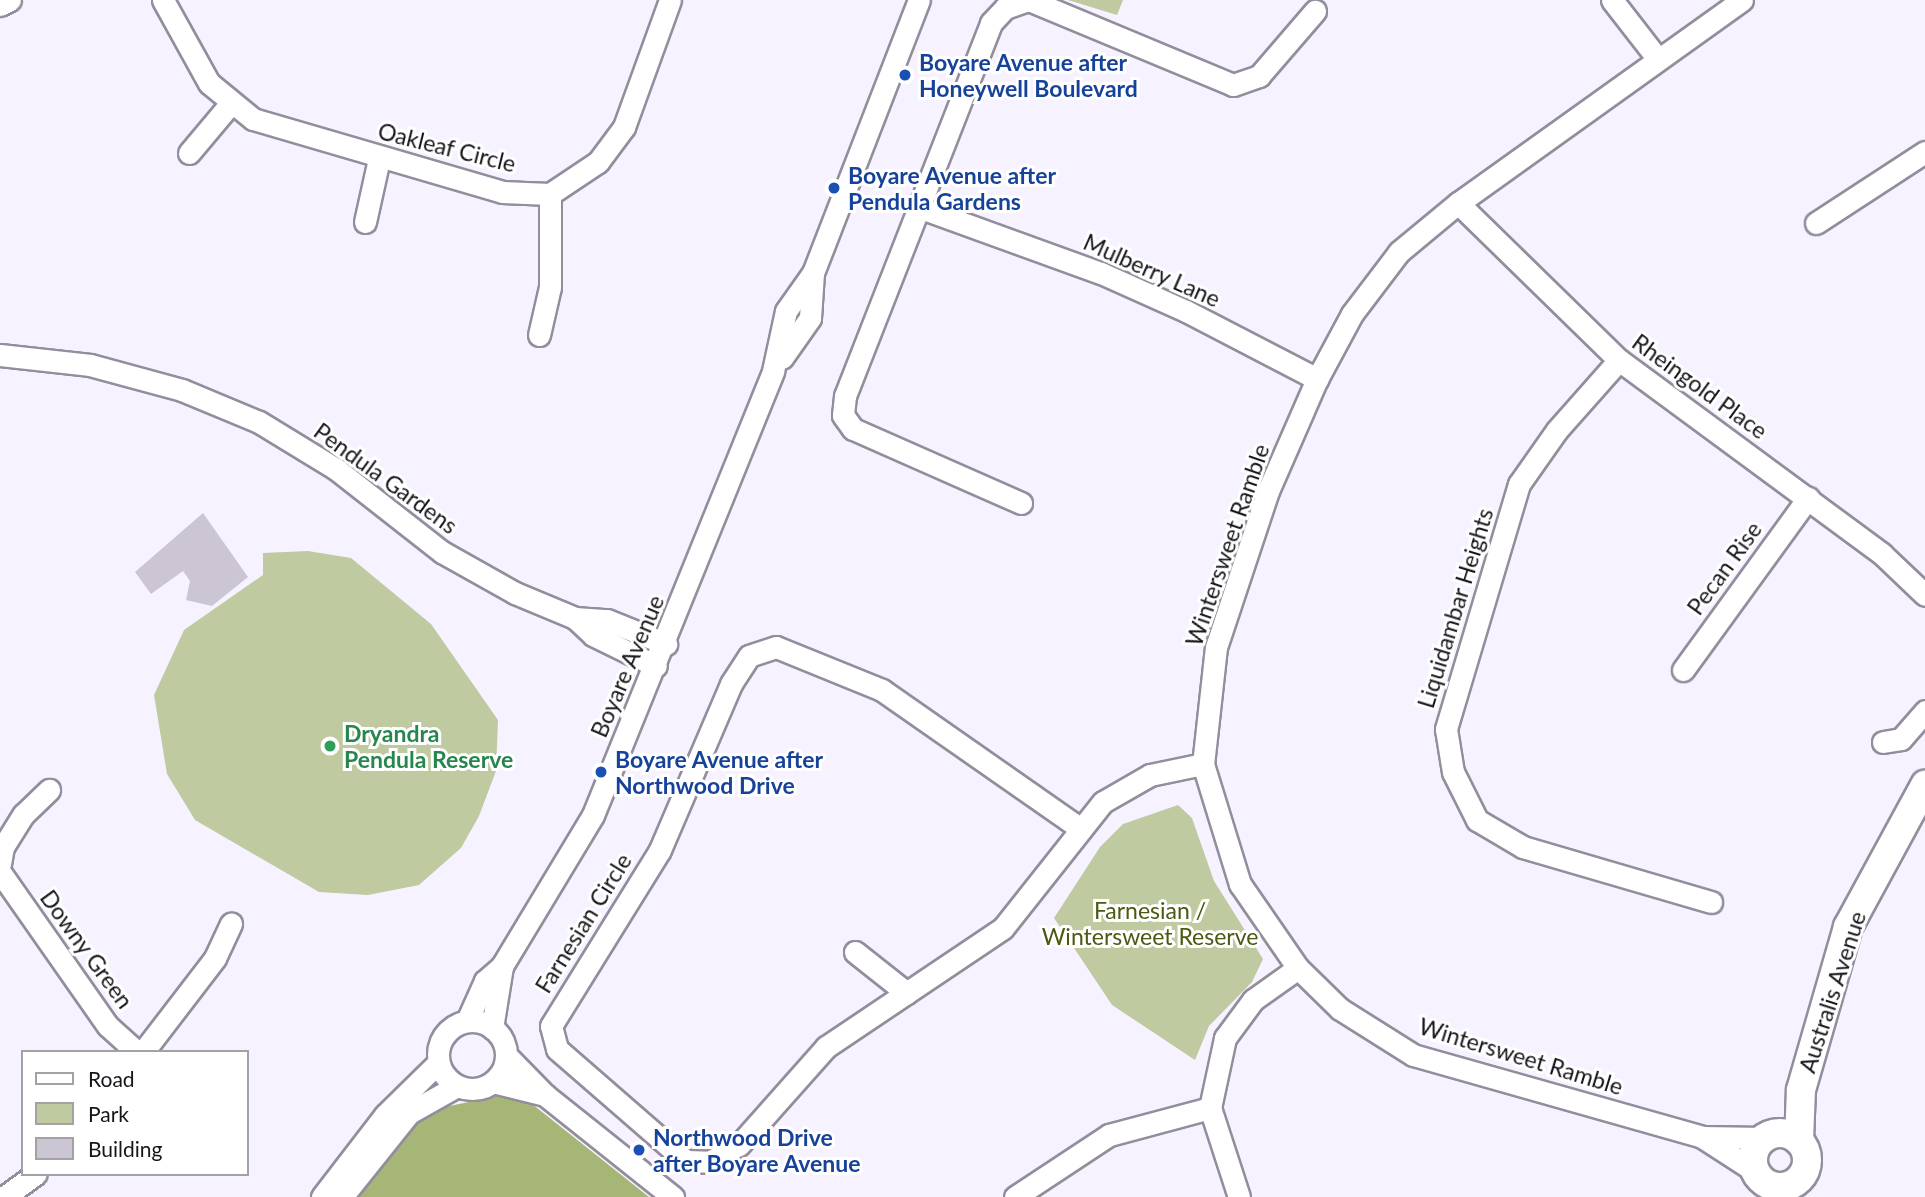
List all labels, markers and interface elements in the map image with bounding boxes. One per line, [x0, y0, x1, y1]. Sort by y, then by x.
place label: Boyare Avenue after Honeywell Boulevard [919, 48, 1138, 102]
marker: Boyare Avenue after Honeywell Boulevard [897, 67, 913, 83]
street label: Oakleaf Circle [375, 117, 519, 177]
place label: Boyare Avenue after Pendula Gardens [848, 161, 1057, 215]
marker: Boyare Avenue after Pendula Gardens [826, 180, 842, 196]
street label: Mulberry Lane [1079, 227, 1225, 313]
street label: Rheingold Place [1627, 328, 1773, 444]
street label: Pendula Gardens [309, 417, 463, 539]
street label: Wintersweet Ramble [1179, 440, 1275, 650]
street label: Liquidambar Heights [1411, 504, 1499, 712]
street label: Pecan Rise [1681, 516, 1767, 620]
street label: Boyare Avenue [585, 590, 669, 742]
place label: Dryandra Pendula Reserve [344, 719, 513, 773]
marker: Dryandra Pendula Reserve [322, 738, 338, 754]
place label: Boyare Avenue after Northwood Drive [615, 745, 824, 799]
marker: Boyare Avenue after Northwood Drive [593, 764, 609, 780]
street label: Farnesian Circle [529, 848, 637, 998]
street label: Downy Green [35, 884, 139, 1014]
park label: Farnesian / Wintersweet Reserve [1042, 896, 1258, 950]
street label: Australis Avenue [1793, 907, 1871, 1077]
street label: Wintersweet Ramble [1416, 1012, 1626, 1100]
legend [21, 1050, 248, 1176]
text: Road [88, 1066, 135, 1091]
text: Park [88, 1101, 129, 1126]
place label: Northwood Drive after Boyare Avenue [653, 1123, 862, 1177]
text: Building [88, 1136, 163, 1161]
marker: Northwood Drive after Boyare Avenue [631, 1142, 647, 1158]

